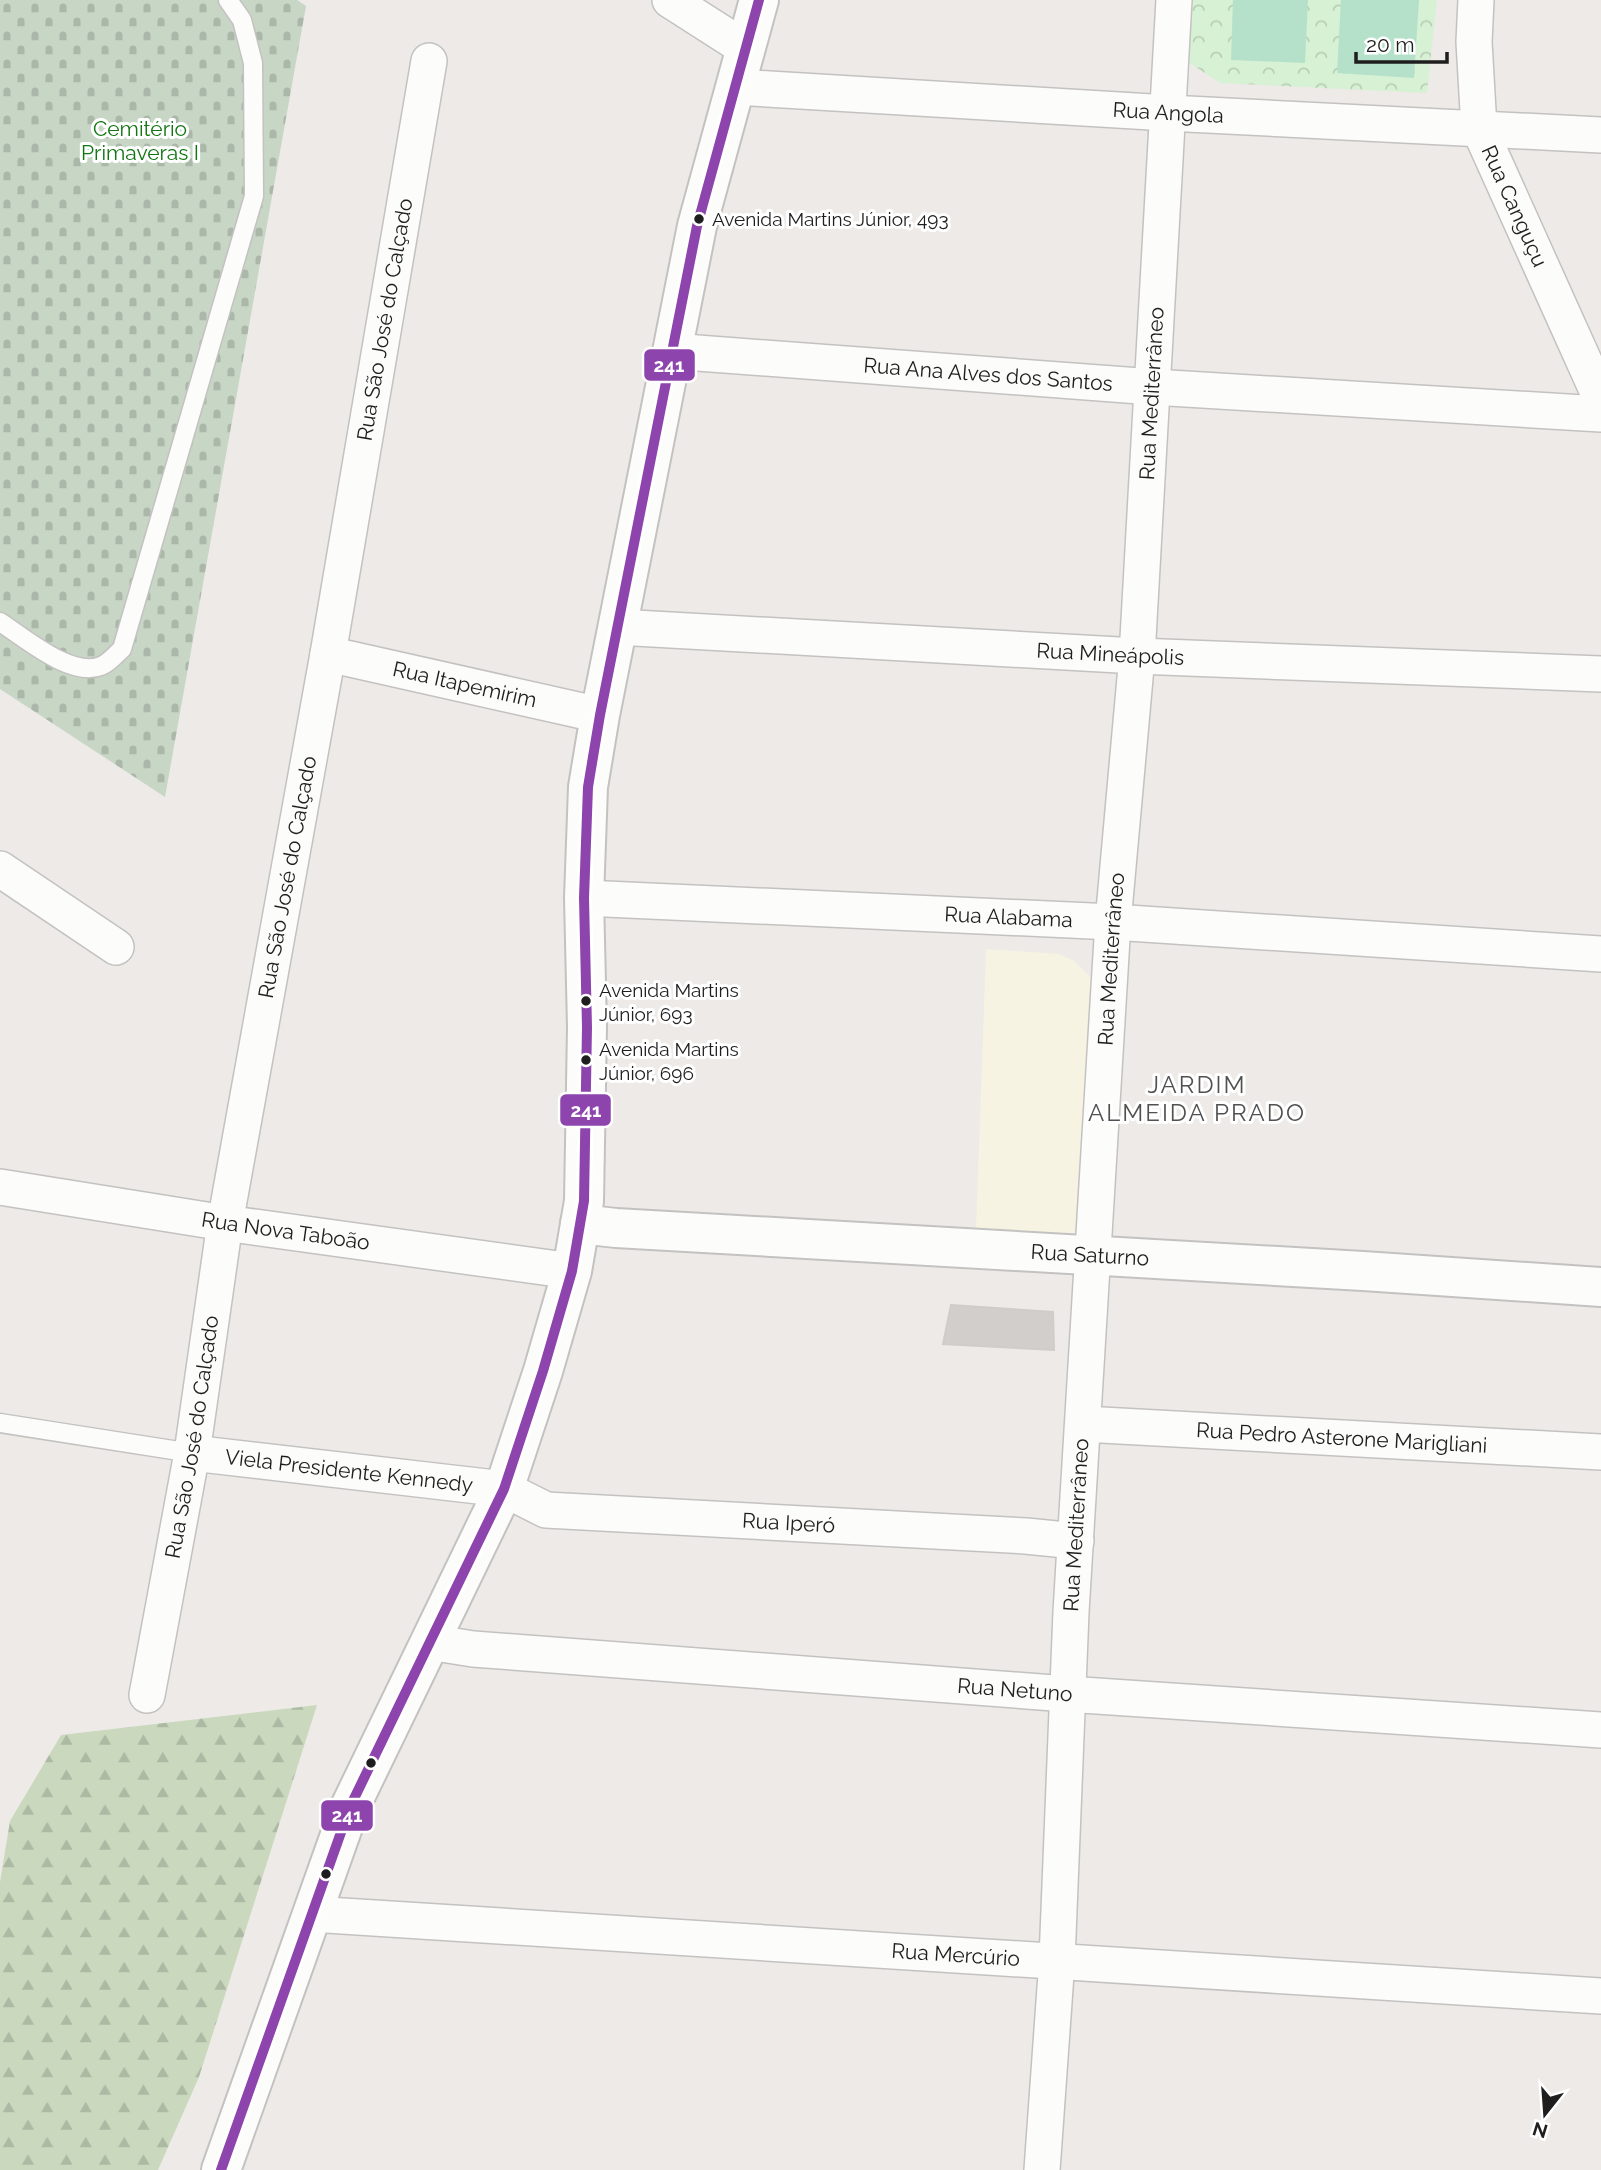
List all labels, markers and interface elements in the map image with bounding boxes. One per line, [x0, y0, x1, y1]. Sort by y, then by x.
scale bar [1356, 21, 1447, 65]
text: 20 m [1366, 32, 1414, 57]
street label: Rua Angola [1112, 97, 1224, 128]
park label: Cemitério Primaveras I [81, 116, 199, 165]
street label: Rua Canguçu [1477, 141, 1553, 271]
street label: Rua São José do Calçado [352, 196, 417, 443]
place label: Avenida Martins Júnior, 493 [712, 208, 949, 230]
marker: Avenida Martins Júnior, 493 [692, 212, 706, 226]
street label: Rua Mediterrâneo [1134, 306, 1169, 481]
line badge: 241 [643, 348, 696, 382]
street label: Rua Ana Alves dos Santos [863, 352, 1114, 396]
text: 241 [654, 354, 684, 376]
street label: Rua Mineápolis [1036, 637, 1185, 670]
street label: Rua Itapemirim [390, 656, 539, 712]
street label: Rua São José do Calçado [253, 754, 321, 1000]
street label: Rua Mediterrâneo [1092, 871, 1129, 1046]
street label: Rua Alabama [944, 901, 1073, 932]
place label: Avenida Martins Júnior, 693 [599, 979, 739, 1025]
marker: Avenida Martins Júnior, 693 [579, 994, 593, 1008]
place label: Avenida Martins Júnior, 696 [599, 1038, 739, 1084]
marker: Avenida Martins Júnior, 696 [579, 1053, 593, 1067]
district label: JARDIM ALMEIDA PRADO [1088, 1070, 1306, 1127]
line badge: 241 [559, 1093, 612, 1127]
text: 241 [571, 1099, 601, 1121]
street label: Rua Nova Taboão [200, 1206, 371, 1255]
street label: Rua Saturno [1030, 1239, 1150, 1271]
street label: Rua São José do Calçado [160, 1314, 224, 1560]
street label: Rua Pedro Asterone Marigliani [1195, 1417, 1488, 1458]
street label: Rua Mediterrâneo [1058, 1438, 1094, 1612]
street label: Viela Presidente Kennedy [224, 1444, 474, 1497]
street label: Rua Iperó [742, 1508, 836, 1538]
street label: Rua Netuno [956, 1673, 1073, 1706]
unlabelled marker [364, 1756, 378, 1770]
line badge: 241 [320, 1799, 374, 1832]
text: 241 [332, 1804, 362, 1826]
unlabelled marker [319, 1867, 333, 1881]
street label: Rua Mercúrio [891, 1938, 1021, 1971]
north arrow [1510, 2079, 1580, 2149]
text: N [1530, 2118, 1550, 2143]

